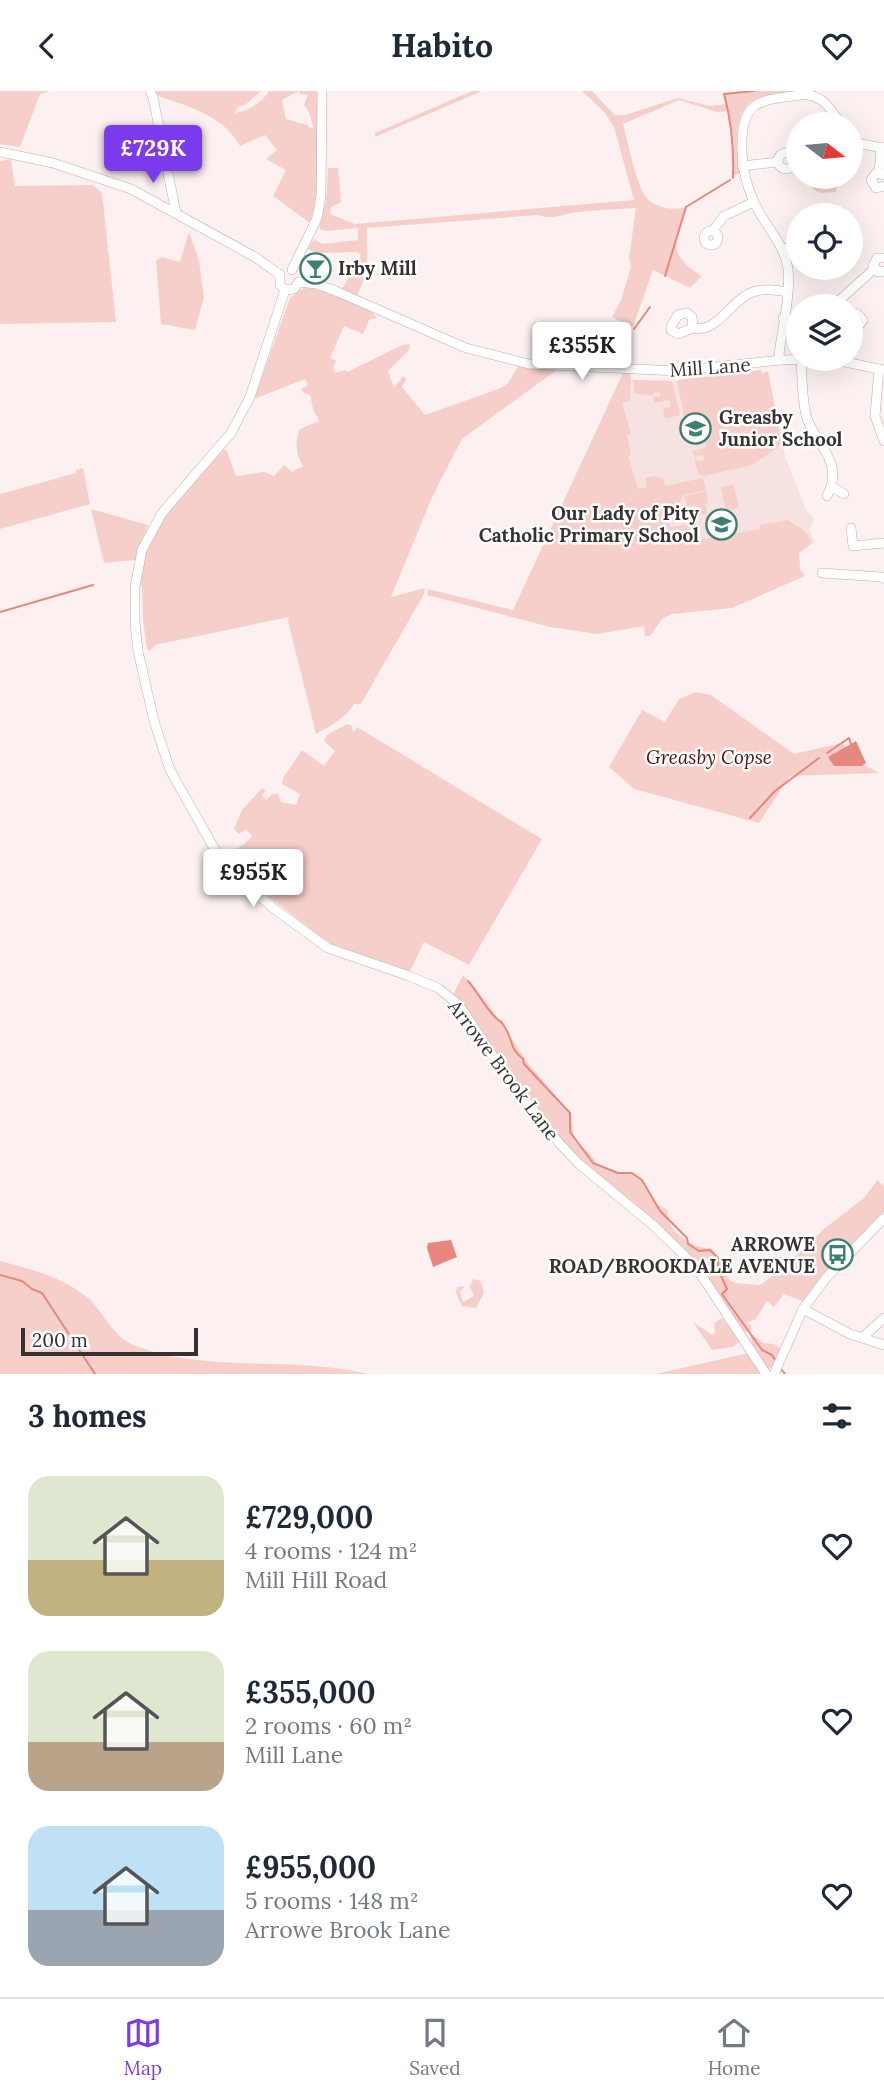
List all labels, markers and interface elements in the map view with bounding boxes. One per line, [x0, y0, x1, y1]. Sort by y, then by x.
text: Habito [391, 25, 493, 66]
icon: back [28, 27, 66, 65]
icon: heart [818, 27, 856, 65]
north arrow [786, 112, 863, 189]
map controls [786, 112, 863, 371]
pin: £729K [104, 125, 202, 185]
text: £729K [120, 133, 186, 162]
button: locate [786, 203, 863, 280]
bar icon: Irby Mill [298, 251, 332, 285]
place label: Irby Mill [338, 256, 417, 280]
button: layers [786, 294, 863, 371]
pin: £355K [533, 323, 631, 382]
text: £355K [548, 330, 616, 359]
street label: Mill Lane [669, 352, 751, 382]
place label: Greasby Junior School [719, 405, 843, 451]
school or university icon: Greasby Junior School [679, 411, 713, 445]
place label: Our Lady of Pity Catholic Primary School [479, 501, 700, 547]
school or university icon: Our Lady of Pity Catholic Primary School [705, 507, 739, 541]
park label: Greasby Copse [646, 745, 772, 769]
pin: £955K [204, 849, 302, 909]
text: £955K [219, 857, 287, 886]
street label: Arrowe Brook Lane [443, 994, 565, 1145]
place label: ARROWE ROAD/BROOKDALE AVENUE [549, 1232, 815, 1279]
bus stop icon: ARROWE ROAD/BROOKDALE AVENUE [821, 1238, 855, 1272]
scale bar [21, 1325, 198, 1357]
text: 200 m [32, 1328, 88, 1352]
text: 3 homes [28, 1397, 147, 1435]
icon: filters [818, 1397, 856, 1435]
text: £729,000 [245, 1498, 373, 1536]
icon: home [84, 1504, 168, 1588]
icon: heart [818, 1527, 856, 1565]
text: 4 rooms · 124 m² [245, 1536, 417, 1565]
text: Mill Hill Road [245, 1565, 387, 1594]
text: £355,000 [245, 1673, 376, 1711]
icon: home [84, 1679, 168, 1763]
icon: heart [818, 1702, 856, 1740]
text: 2 rooms · 60 m² [245, 1711, 412, 1740]
text: Mill Lane [245, 1740, 343, 1769]
text: £955,000 [245, 1848, 376, 1886]
icon: home [84, 1854, 168, 1938]
icon: heart [818, 1877, 856, 1915]
text: 5 rooms · 148 m² [245, 1886, 419, 1915]
text: Arrowe Brook Lane [245, 1915, 450, 1944]
tab: Map [124, 2014, 162, 2080]
tab: Saved [409, 2014, 461, 2080]
tab: Home [708, 2014, 760, 2080]

